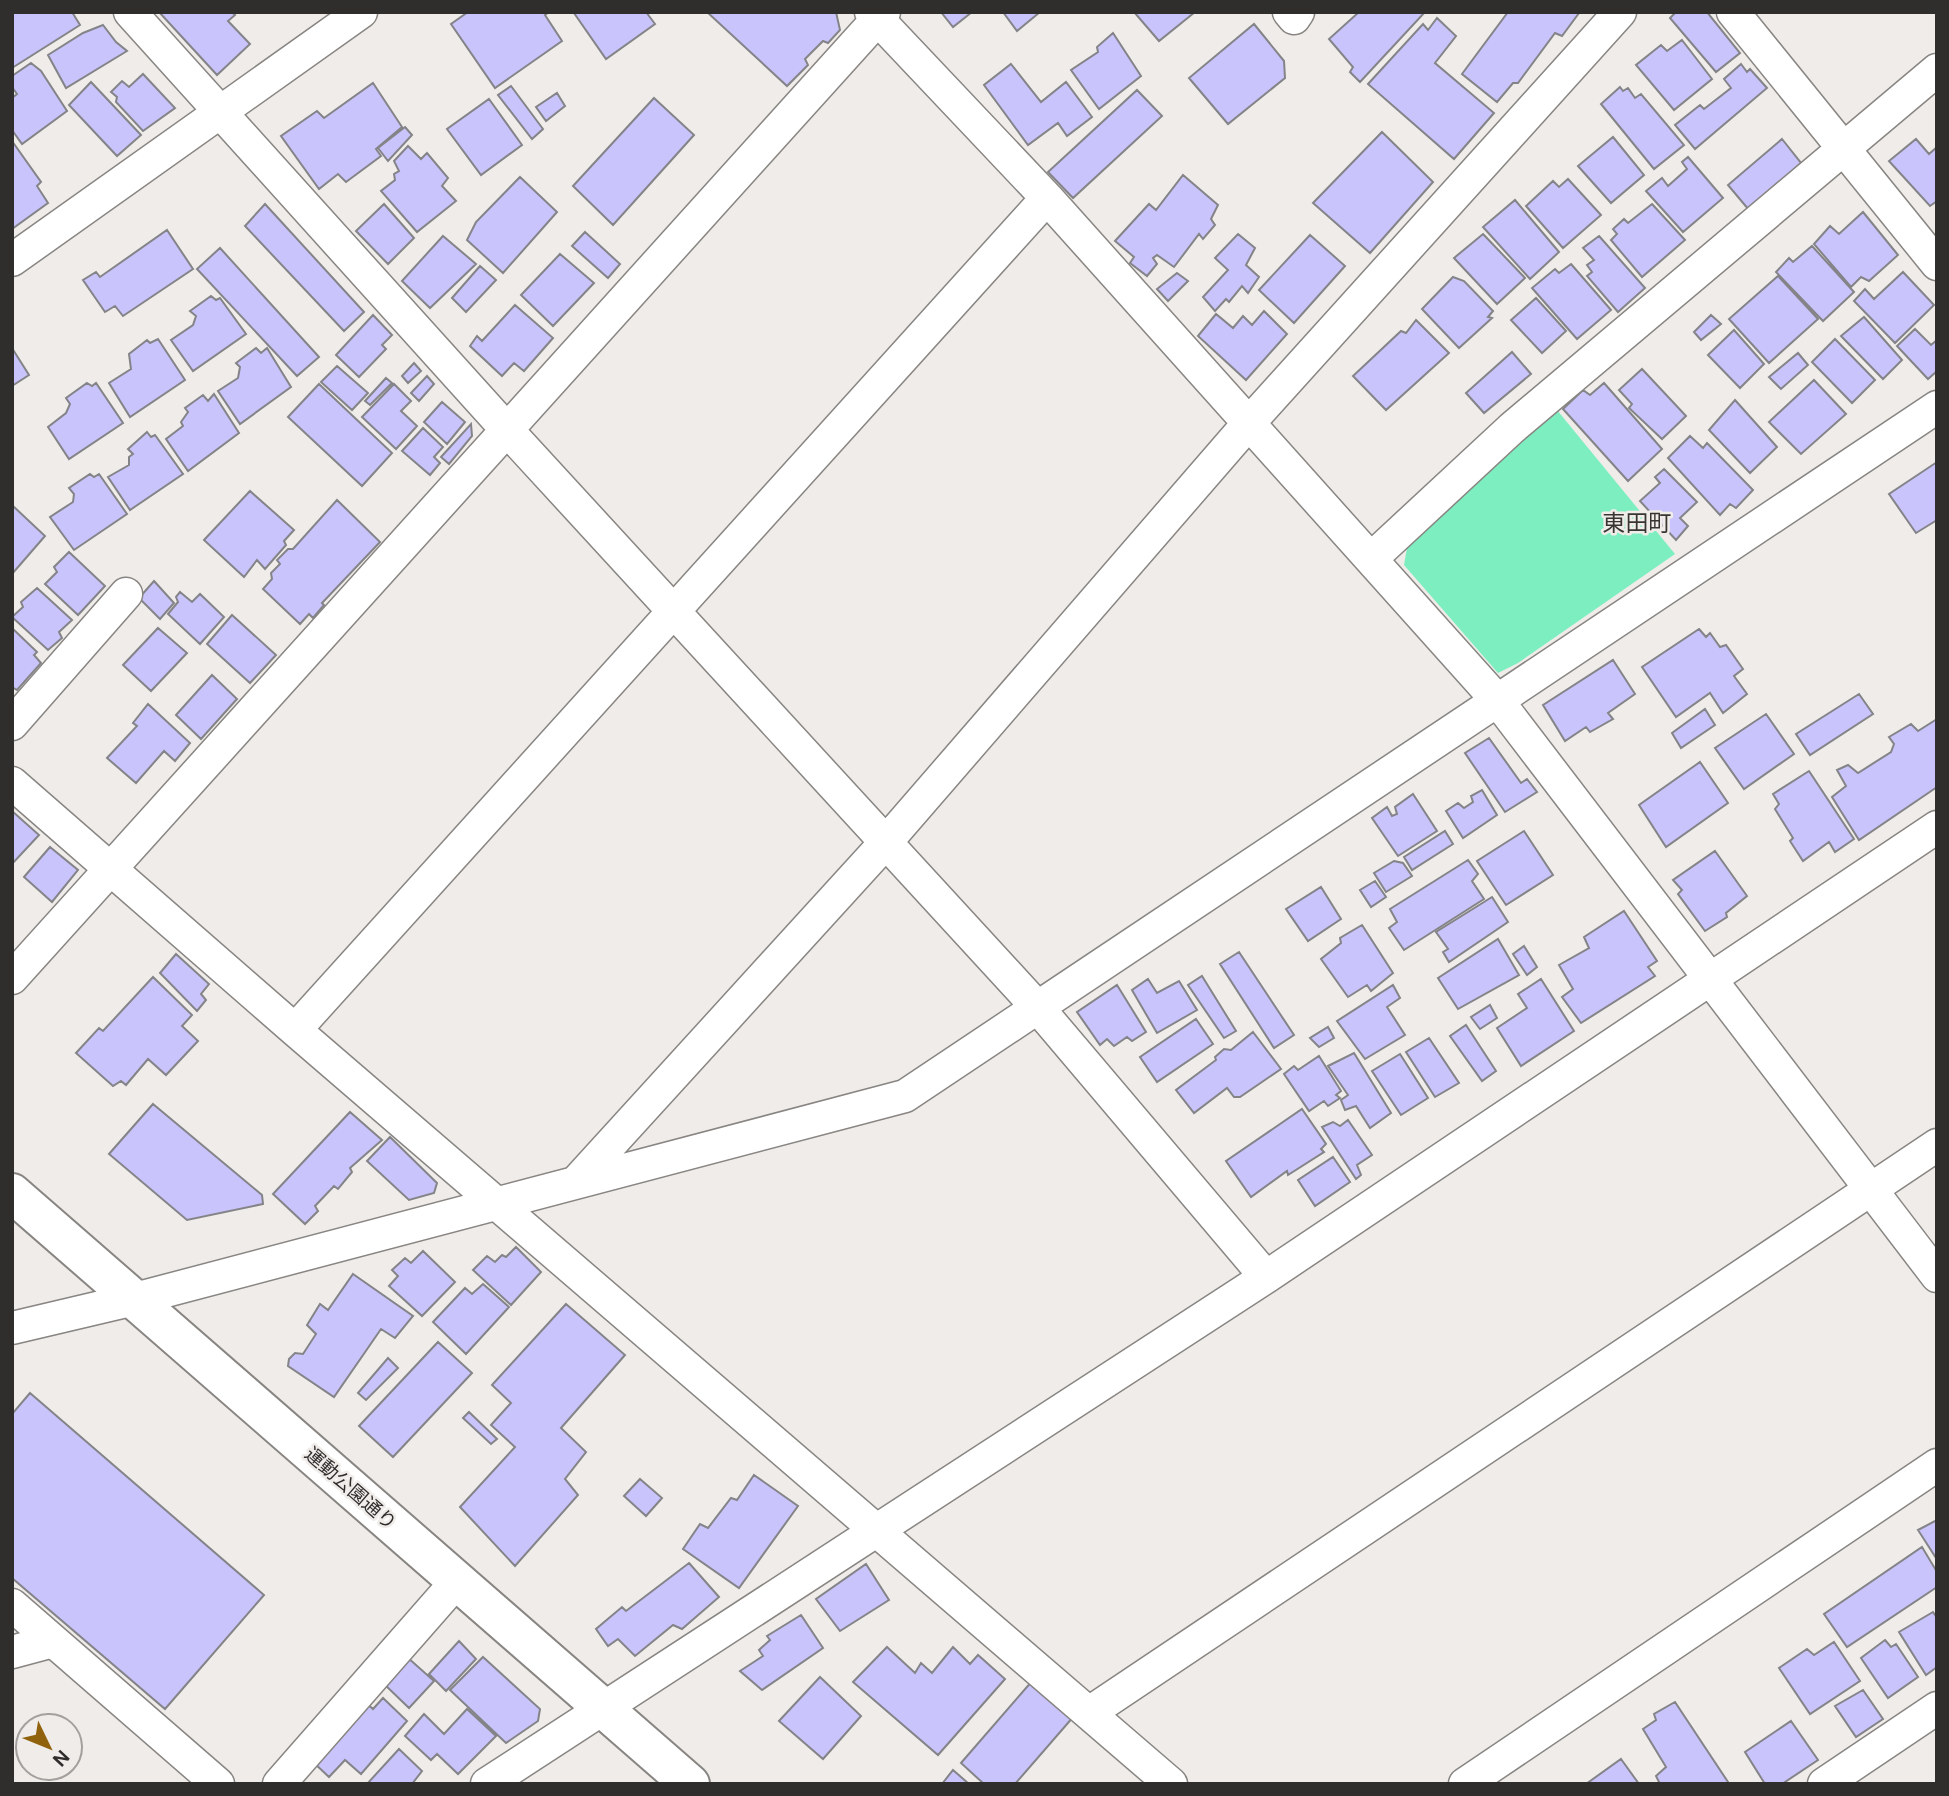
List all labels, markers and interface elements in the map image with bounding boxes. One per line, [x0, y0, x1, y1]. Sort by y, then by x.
district label: 東田町 [1603, 508, 1672, 538]
street label: 運動公園通り [299, 1442, 402, 1535]
north arrow [14, 1712, 84, 1782]
text: N [47, 1745, 75, 1772]

